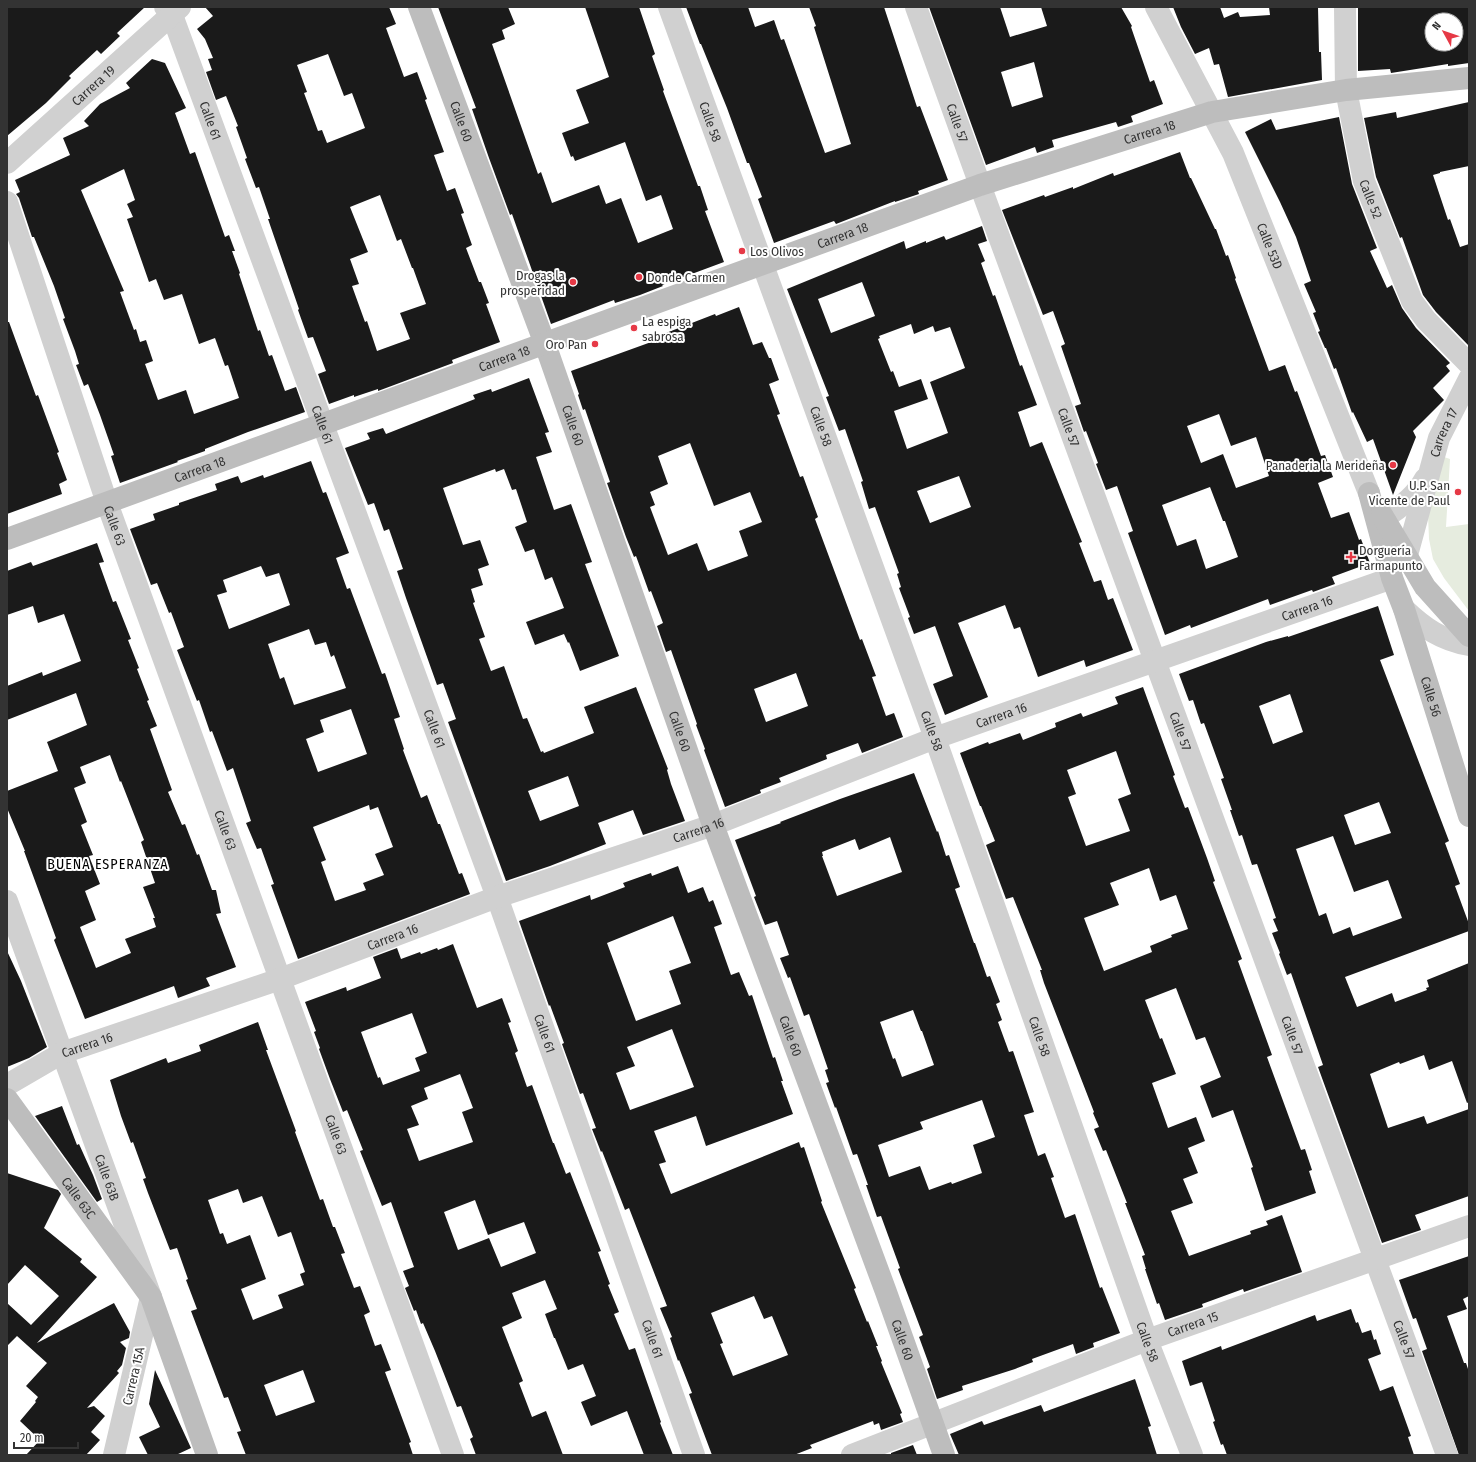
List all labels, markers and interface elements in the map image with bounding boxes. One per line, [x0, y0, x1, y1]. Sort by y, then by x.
north arrow [1424, 12, 1464, 52]
text: N [1430, 19, 1444, 33]
street label: Carrera 19 [69, 62, 118, 109]
street label: Calle 61 [196, 99, 224, 142]
street label: Calle 60 [447, 99, 476, 144]
street label: Calle 58 [696, 100, 724, 144]
street label: Calle 57 [943, 102, 971, 144]
street label: Carrera 18 [1122, 117, 1177, 147]
street label: Calle 52 [1356, 177, 1385, 221]
street label: Carrera 18 [815, 219, 870, 252]
street label: Calle 53D [1254, 221, 1286, 271]
place label: Los Olivos [750, 244, 804, 259]
marker: Los Olivos [737, 246, 747, 256]
place label: Drogas la prosperidad [500, 268, 565, 298]
place label: Donde Carmen [647, 270, 725, 285]
marker: Donde Carmen [634, 272, 644, 282]
marker: Drogas la prosperidad [568, 277, 578, 287]
place label: La espiga sabrosa [642, 314, 692, 344]
marker: La espiga sabrosa [629, 323, 639, 333]
place label: Oro Pan [545, 337, 587, 352]
marker: Oro Pan [590, 339, 600, 349]
street label: Carrera 18 [477, 342, 532, 375]
street label: Calle 61 [308, 403, 336, 446]
street label: Calle 60 [559, 403, 587, 448]
street label: Calle 58 [807, 404, 835, 448]
street label: Calle 57 [1055, 406, 1082, 449]
street label: Carrera 17 [1427, 406, 1461, 459]
street label: Carrera 18 [172, 453, 227, 486]
place label: Panaderia la Merideña [1266, 458, 1385, 473]
marker: Panaderia la Merideña [1388, 460, 1398, 470]
place label: U.P. San Vicente de Paul [1369, 478, 1451, 508]
marker: U.P. San Vicente de Paul [1453, 487, 1463, 497]
street label: Calle 63 [101, 504, 129, 548]
place label: Dorguería Farmapunto [1359, 543, 1423, 573]
marker: Dorguería Farmapunto [1346, 552, 1356, 562]
street label: Carrera 16 [1280, 592, 1335, 624]
street label: Calle 56 [1418, 675, 1444, 719]
street label: Carrera 16 [974, 699, 1029, 731]
street label: Calle 61 [420, 707, 448, 750]
street label: Calle 60 [666, 709, 694, 754]
street label: Calle 58 [918, 709, 946, 753]
street label: Calle 57 [1166, 710, 1194, 753]
street label: Calle 63 [211, 808, 239, 852]
street label: Carrera 16 [671, 814, 726, 846]
district label: BUENA ESPERANZA [47, 856, 169, 873]
street label: Carrera 16 [365, 921, 420, 953]
street label: Calle 61 [531, 1012, 558, 1055]
street label: Calle 60 [776, 1013, 805, 1059]
street label: Calle 58 [1026, 1014, 1053, 1058]
street label: Calle 57 [1278, 1014, 1306, 1057]
street label: Carrera 16 [60, 1029, 115, 1061]
street label: Calle 63 [322, 1113, 350, 1157]
street label: Calle 63B [92, 1152, 122, 1203]
street label: Calle 63C [58, 1174, 99, 1222]
street label: Carrera 15 [1165, 1308, 1220, 1340]
street label: Calle 61 [639, 1317, 666, 1360]
street label: Calle 60 [888, 1318, 917, 1363]
street label: Calle 57 [1390, 1318, 1418, 1361]
street label: Calle 58 [1133, 1320, 1162, 1364]
street label: Carrera 15A [119, 1345, 148, 1407]
scale bar [14, 1424, 78, 1450]
text: 20 m [20, 1431, 44, 1445]

